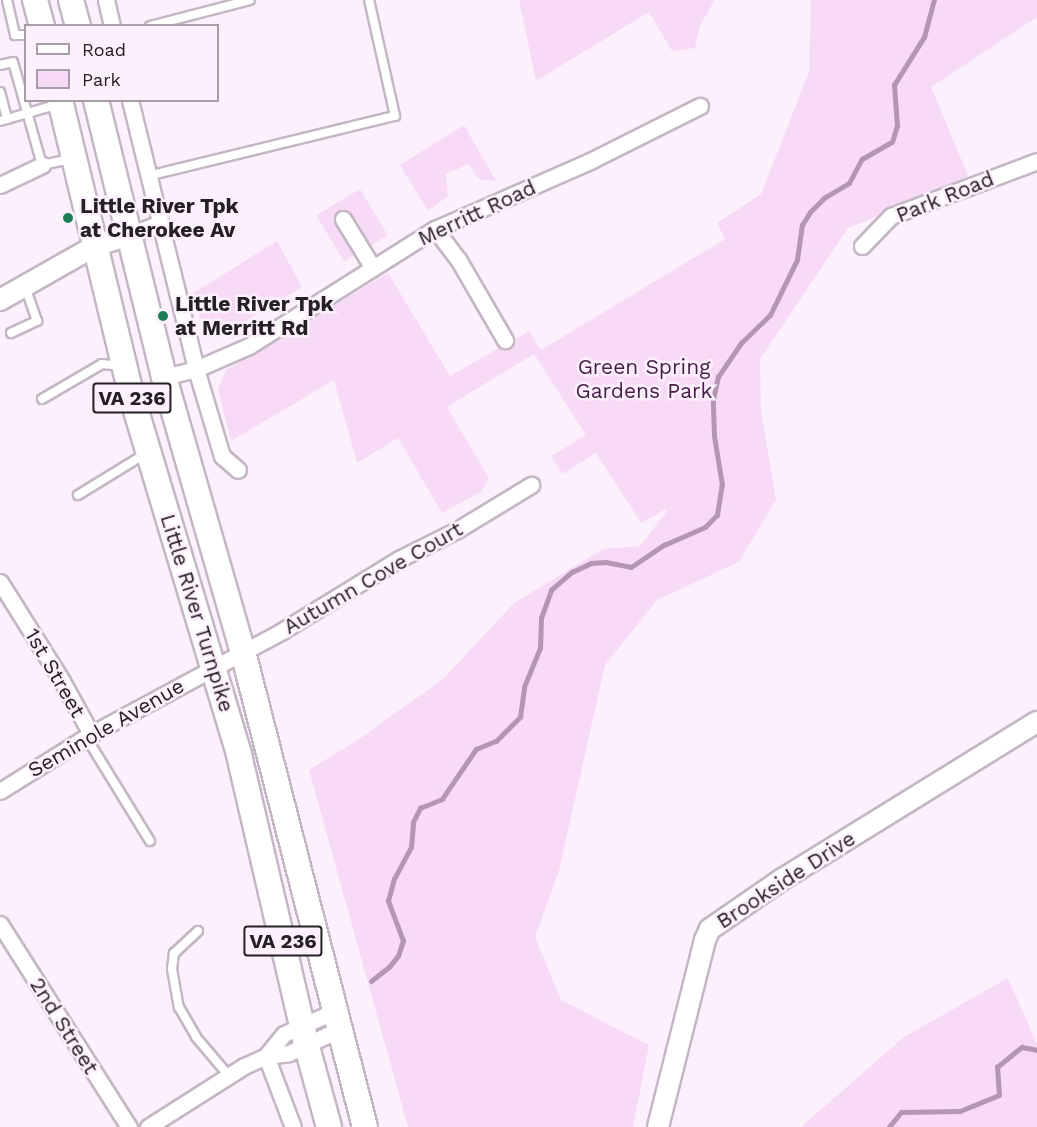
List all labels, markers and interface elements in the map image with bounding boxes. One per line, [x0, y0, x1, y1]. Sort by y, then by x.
legend [24, 24, 219, 102]
text: Road [82, 39, 126, 60]
text: Park [82, 69, 121, 90]
street label: Park Road [892, 166, 998, 228]
street label: Merritt Road [414, 175, 540, 251]
place label: Little River Tpk at Cherokee Av [80, 193, 239, 243]
marker: Little River Tpk at Cherokee Av [61, 211, 75, 225]
place label: Little River Tpk at Merritt Rd [175, 291, 334, 341]
marker: Little River Tpk at Merritt Rd [156, 309, 170, 323]
park label: Green Spring Gardens Park [575, 354, 713, 404]
road number: VA 236 [92, 381, 172, 415]
street label: Little River Turnpike [155, 511, 239, 715]
street label: Autumn Cove Court [279, 516, 467, 640]
street label: 1st Street [19, 624, 91, 722]
street label: Seminole Avenue [23, 673, 189, 783]
street label: Brookside Drive [712, 826, 860, 934]
road number: VA 236 [242, 924, 324, 958]
street label: 2nd Street [24, 973, 104, 1079]

